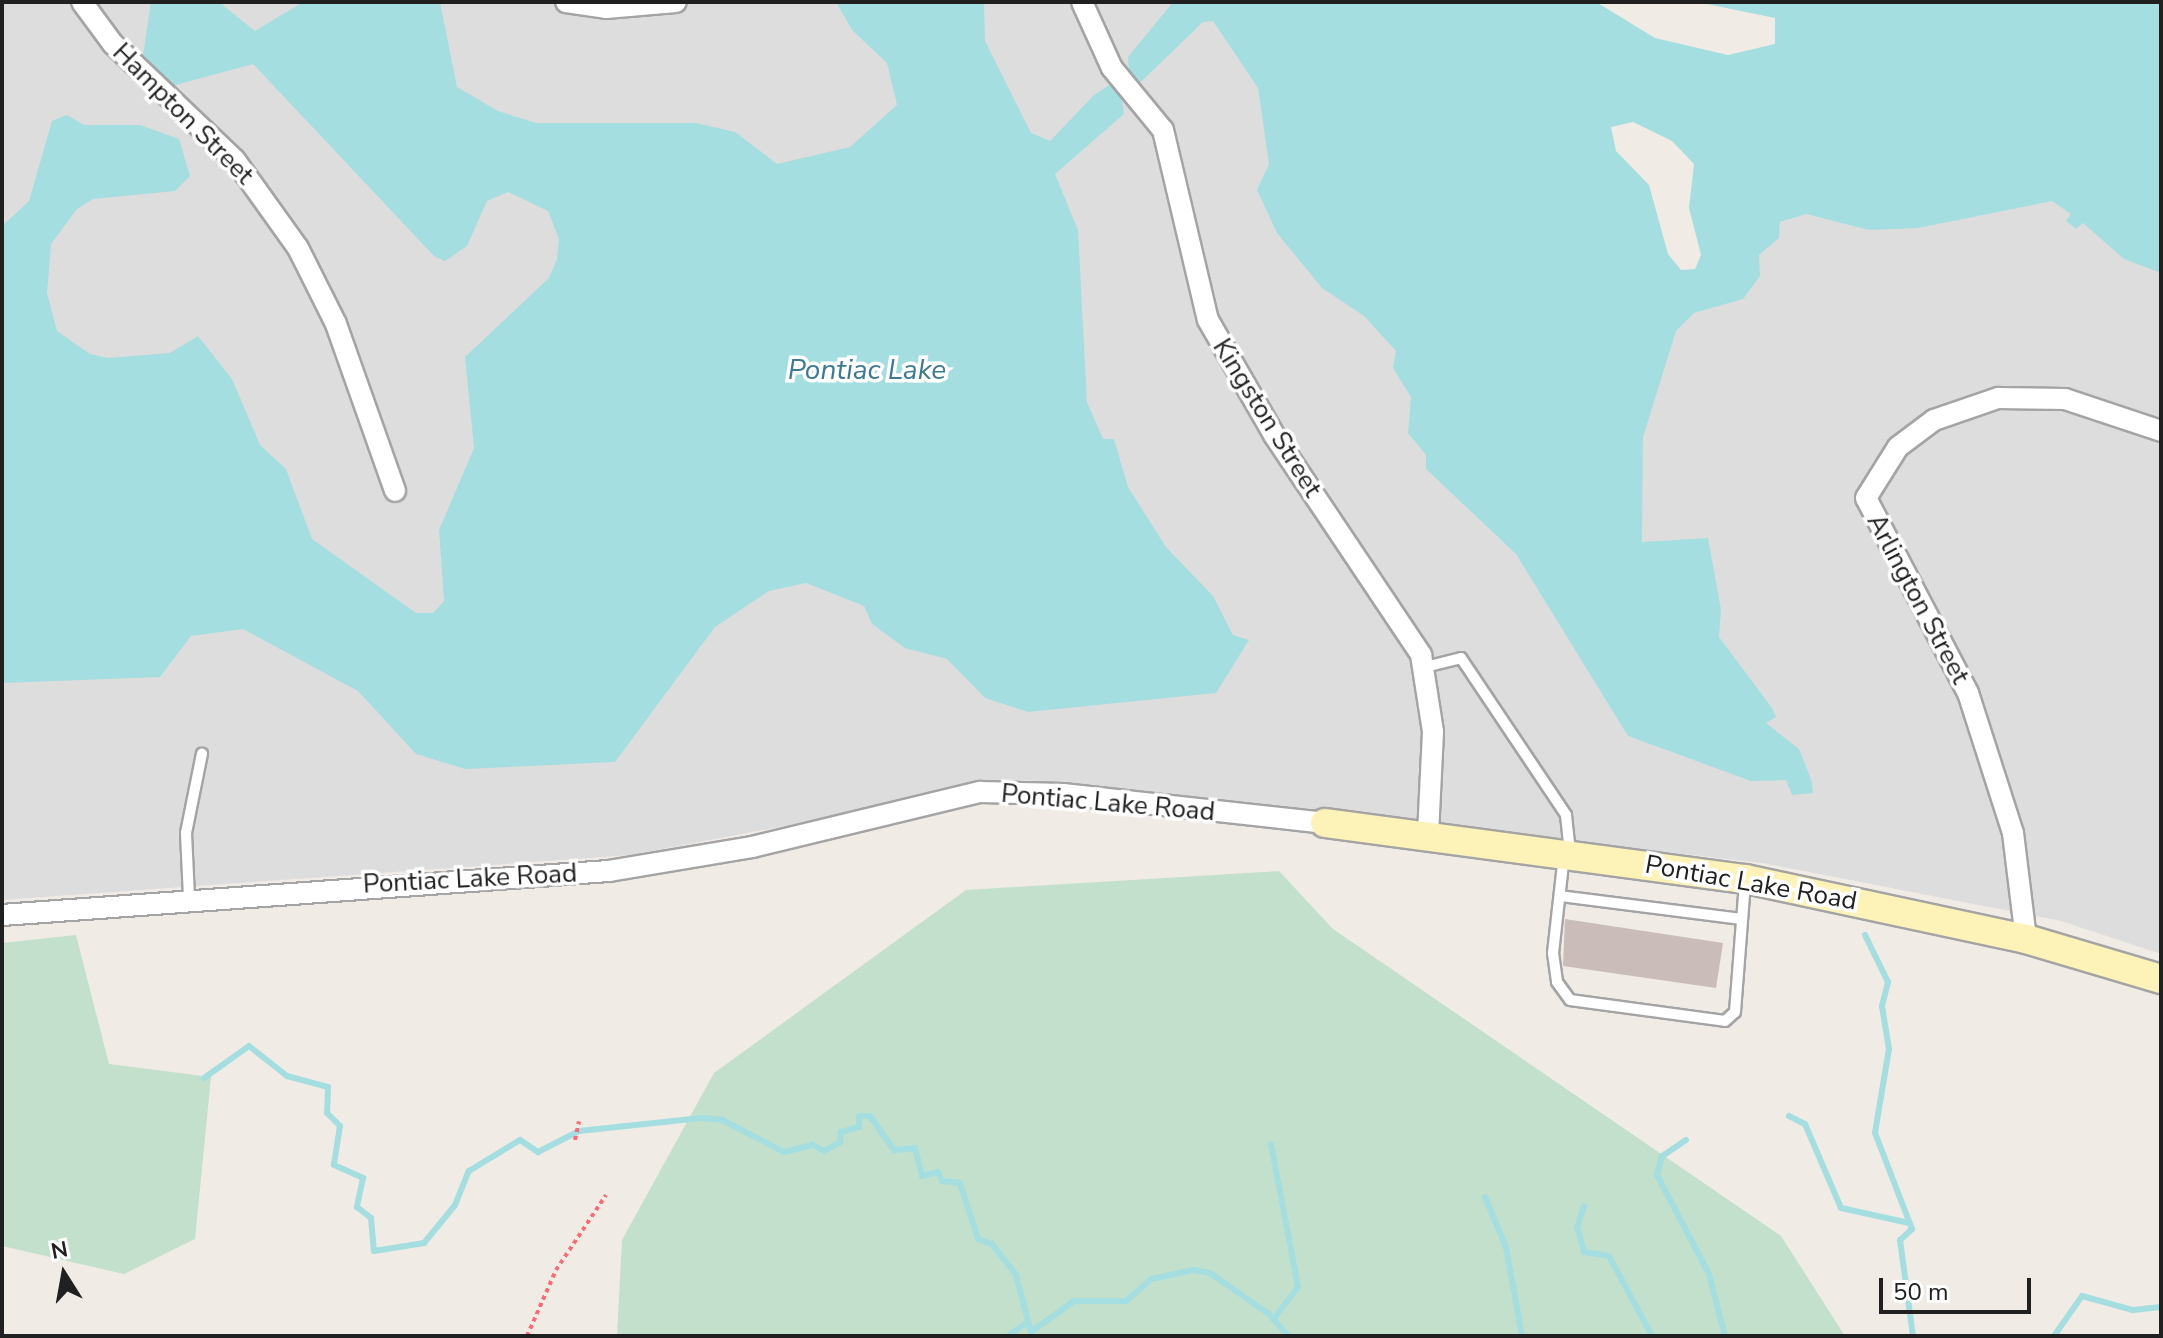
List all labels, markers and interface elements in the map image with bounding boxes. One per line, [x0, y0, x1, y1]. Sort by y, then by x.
street label: Hampton Street [106, 37, 260, 191]
street label: Kingston Street [1206, 333, 1328, 503]
water label: Pontiac Lake [788, 353, 946, 387]
street label: Arlington Street [1860, 509, 1976, 689]
street label: Pontiac Lake Road [1000, 778, 1216, 828]
street label: Pontiac Lake Road [1643, 849, 1859, 917]
street label: Pontiac Lake Road [362, 858, 578, 900]
north arrow [24, 1234, 104, 1314]
text: N [48, 1234, 70, 1267]
scale bar [1883, 1262, 2035, 1312]
text: 50 m [1893, 1276, 1949, 1308]

